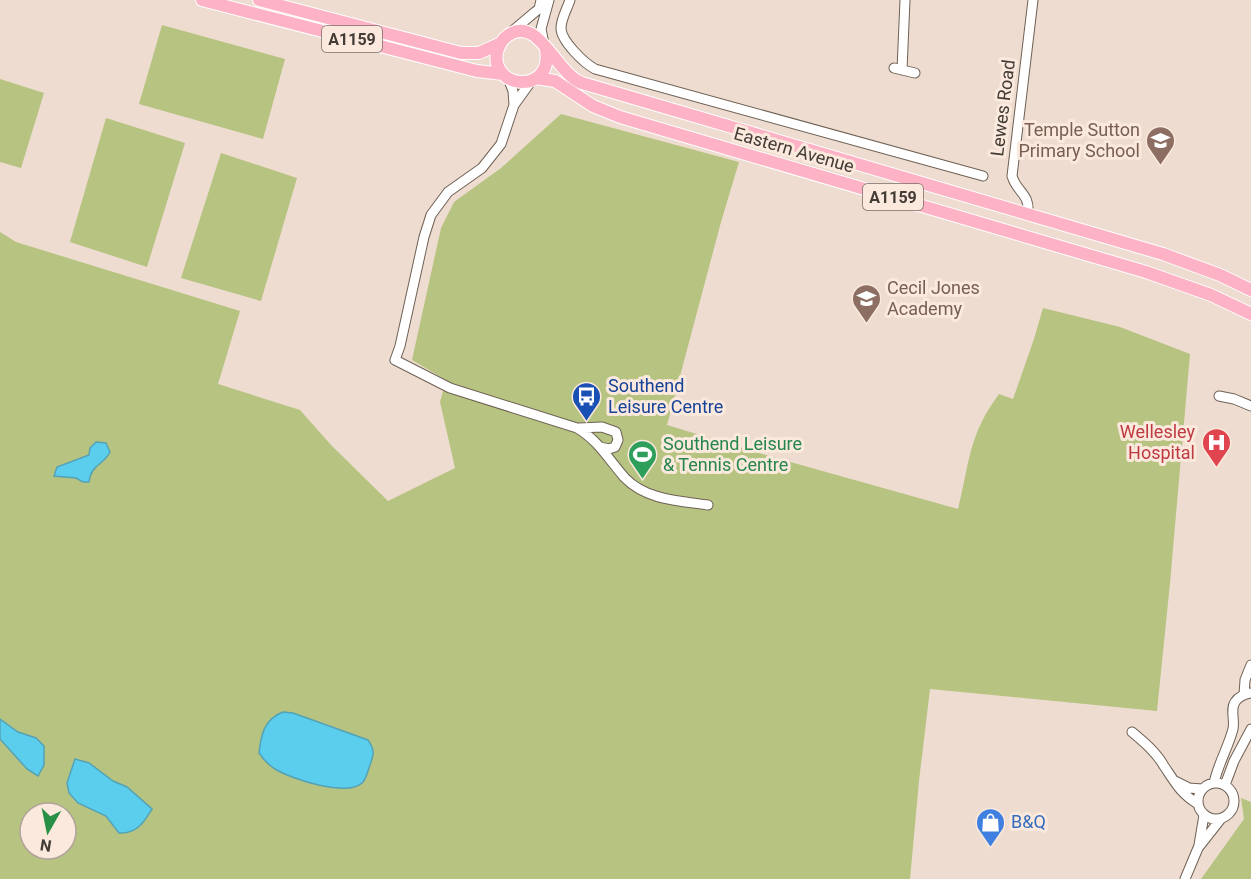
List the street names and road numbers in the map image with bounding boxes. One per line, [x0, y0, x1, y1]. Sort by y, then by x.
road number: A1159 [322, 26, 382, 52]
street label: Lewes Road [986, 58, 1019, 158]
street label: Eastern Avenue [732, 122, 857, 177]
road number: A1159 [863, 184, 923, 210]

